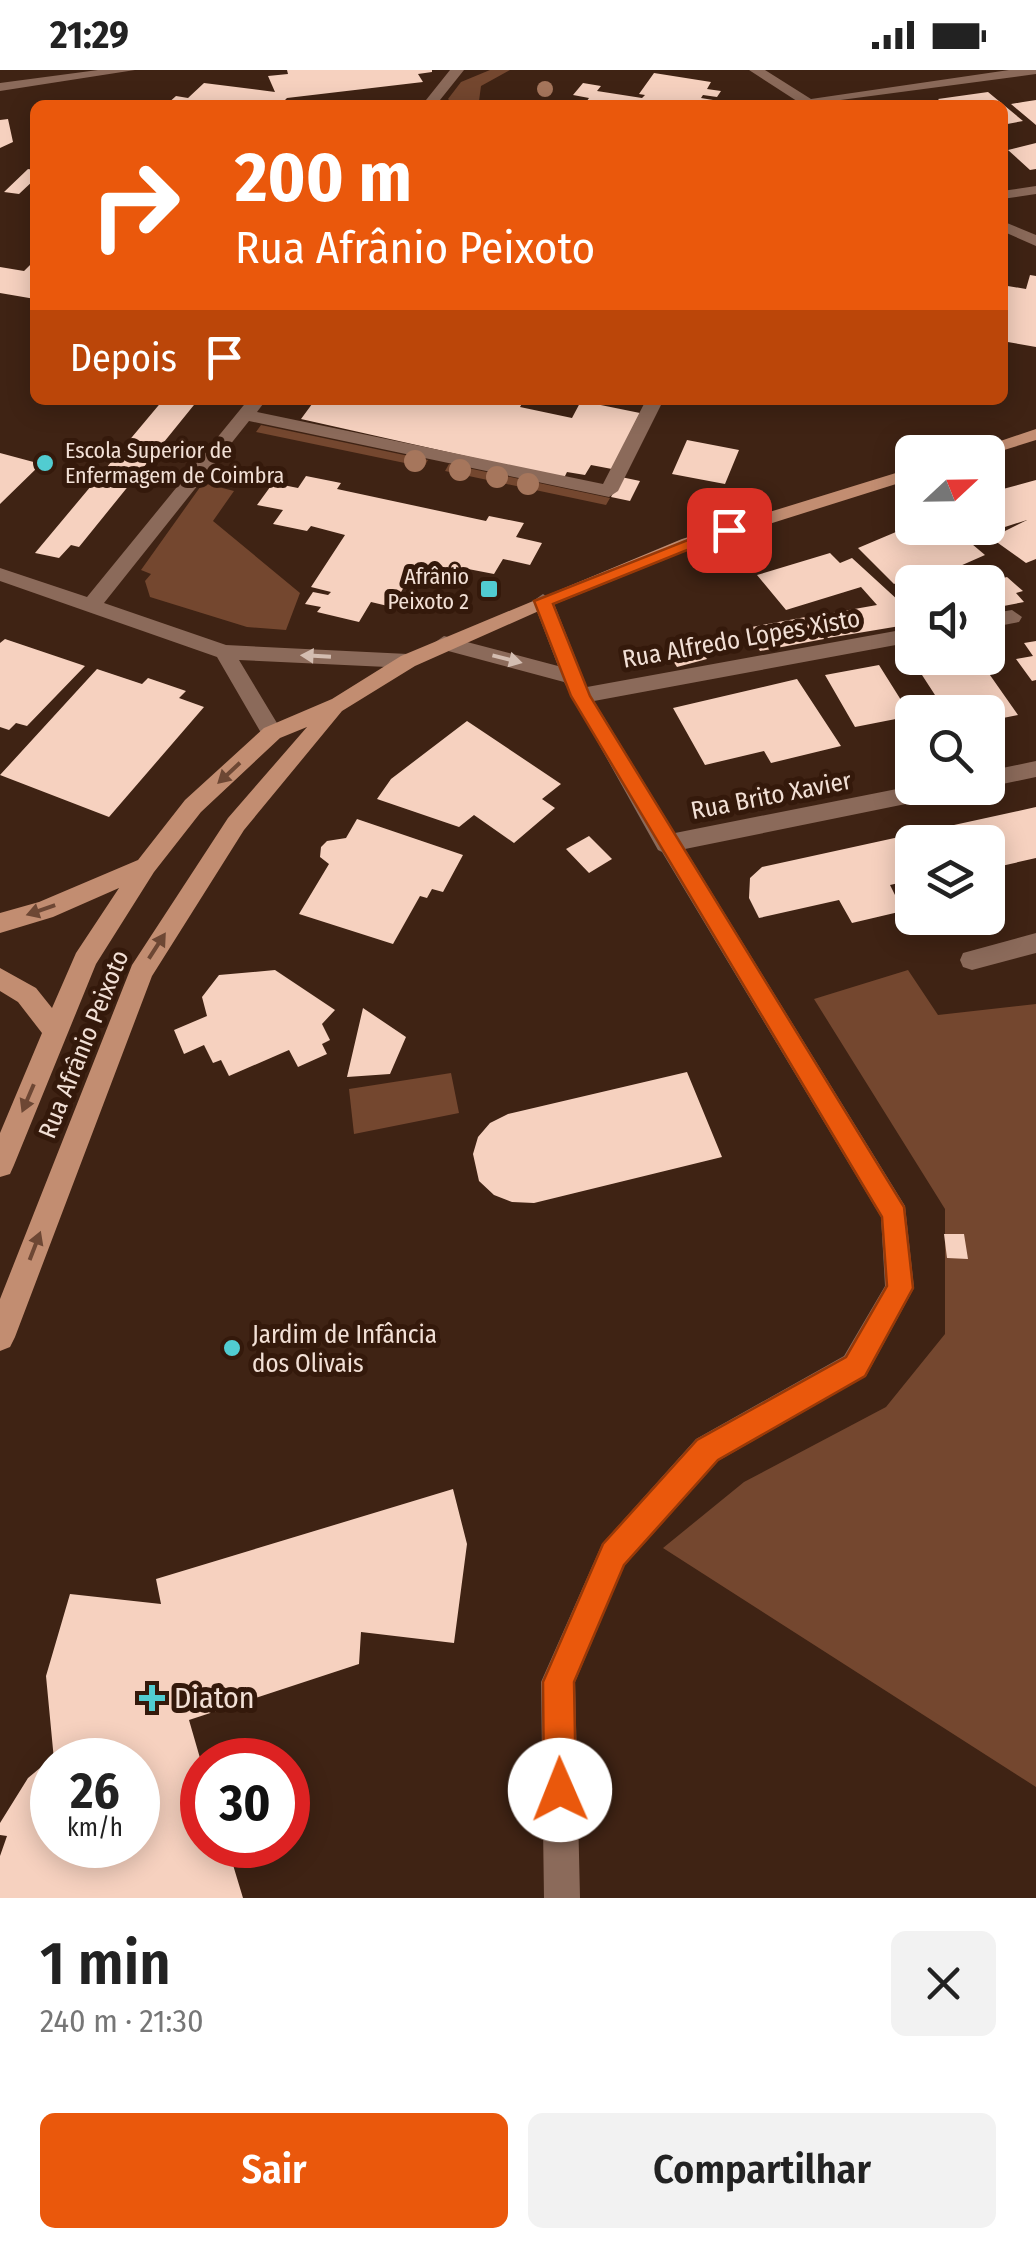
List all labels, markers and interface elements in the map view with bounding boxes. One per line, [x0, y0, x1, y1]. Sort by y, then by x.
text: 21:29 [50, 12, 129, 58]
text: 200 m [235, 136, 412, 220]
icon: right [70, 140, 200, 270]
text: Rua Afrânio Peixoto [235, 221, 595, 275]
icon: arrive [197, 330, 252, 385]
text: Depois [70, 335, 177, 381]
north arrow [895, 435, 1005, 545]
map controls [895, 435, 1005, 935]
place label: Escola Superior de Enfermagem de Coimbra [65, 437, 284, 489]
marker: Escola Superior de Enfermagem de Coimbra [34, 452, 56, 474]
pin [687, 488, 772, 573]
icon: arrive [702, 503, 757, 558]
place label: Afrânio Peixoto 2 [387, 563, 469, 615]
button: sound [895, 565, 1005, 675]
marker: Afrânio Peixoto 2 [478, 578, 500, 600]
street label: Rua Alfredo Lopes Xisto [620, 603, 862, 675]
one-way arrow [299, 648, 331, 664]
one-way arrow [492, 652, 523, 668]
button: search [895, 695, 1005, 805]
one-way arrow [217, 761, 241, 784]
street label: Rua Brito Xavier [688, 766, 854, 826]
button: layers [895, 825, 1005, 935]
one-way arrow [26, 903, 56, 918]
one-way arrow [148, 932, 166, 959]
street label: Rua Afrânio Peixoto [33, 946, 135, 1143]
one-way arrow [20, 1083, 36, 1113]
one-way arrow [28, 1231, 43, 1261]
place label: Jardim de Infância dos Olivais [252, 1320, 437, 1379]
marker: Jardim de Infância dos Olivais [221, 1337, 243, 1359]
place label: Diaton [174, 1680, 255, 1716]
marker: Diaton [139, 1685, 165, 1711]
speed limit sign: 30 [180, 1738, 310, 1868]
position arrow [508, 1738, 612, 1842]
text: 26 [70, 1761, 120, 1821]
text: km/h [67, 1813, 123, 1843]
text: 1 min [40, 1928, 171, 2000]
button: close [891, 1931, 996, 2036]
text: 240 m · 21:30 [40, 2002, 204, 2040]
button: Sair [40, 2113, 508, 2228]
button: Compartilhar [528, 2113, 996, 2228]

